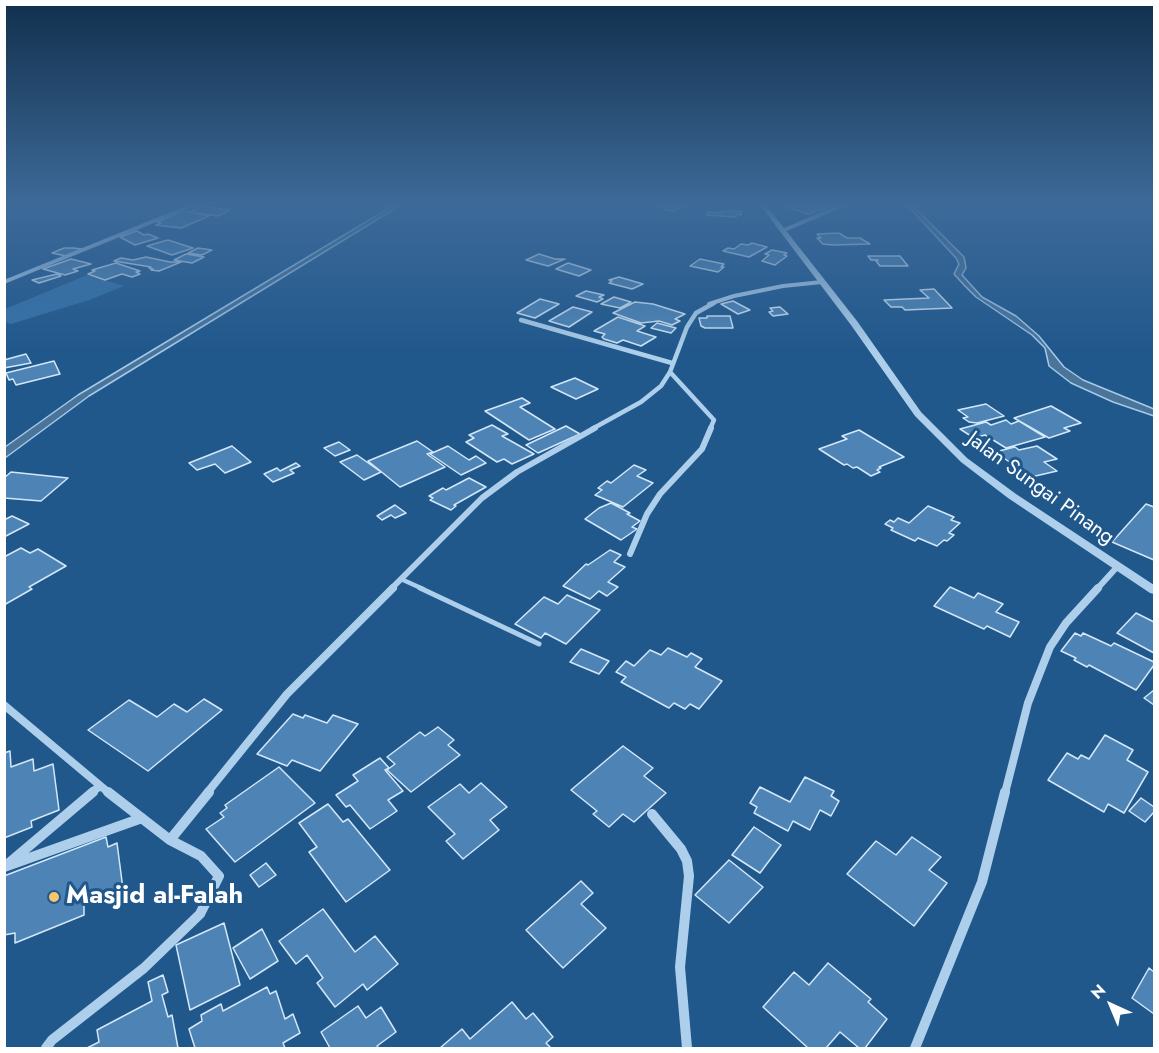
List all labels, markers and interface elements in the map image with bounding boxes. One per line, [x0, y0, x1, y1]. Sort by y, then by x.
street label: Jalan Sungai Pinang [961, 427, 1119, 551]
place label: Masjid al-Falah [66, 881, 243, 913]
marker: Masjid al-Falah [47, 890, 61, 904]
north arrow [1081, 975, 1141, 1035]
text: N [1086, 979, 1111, 1004]

